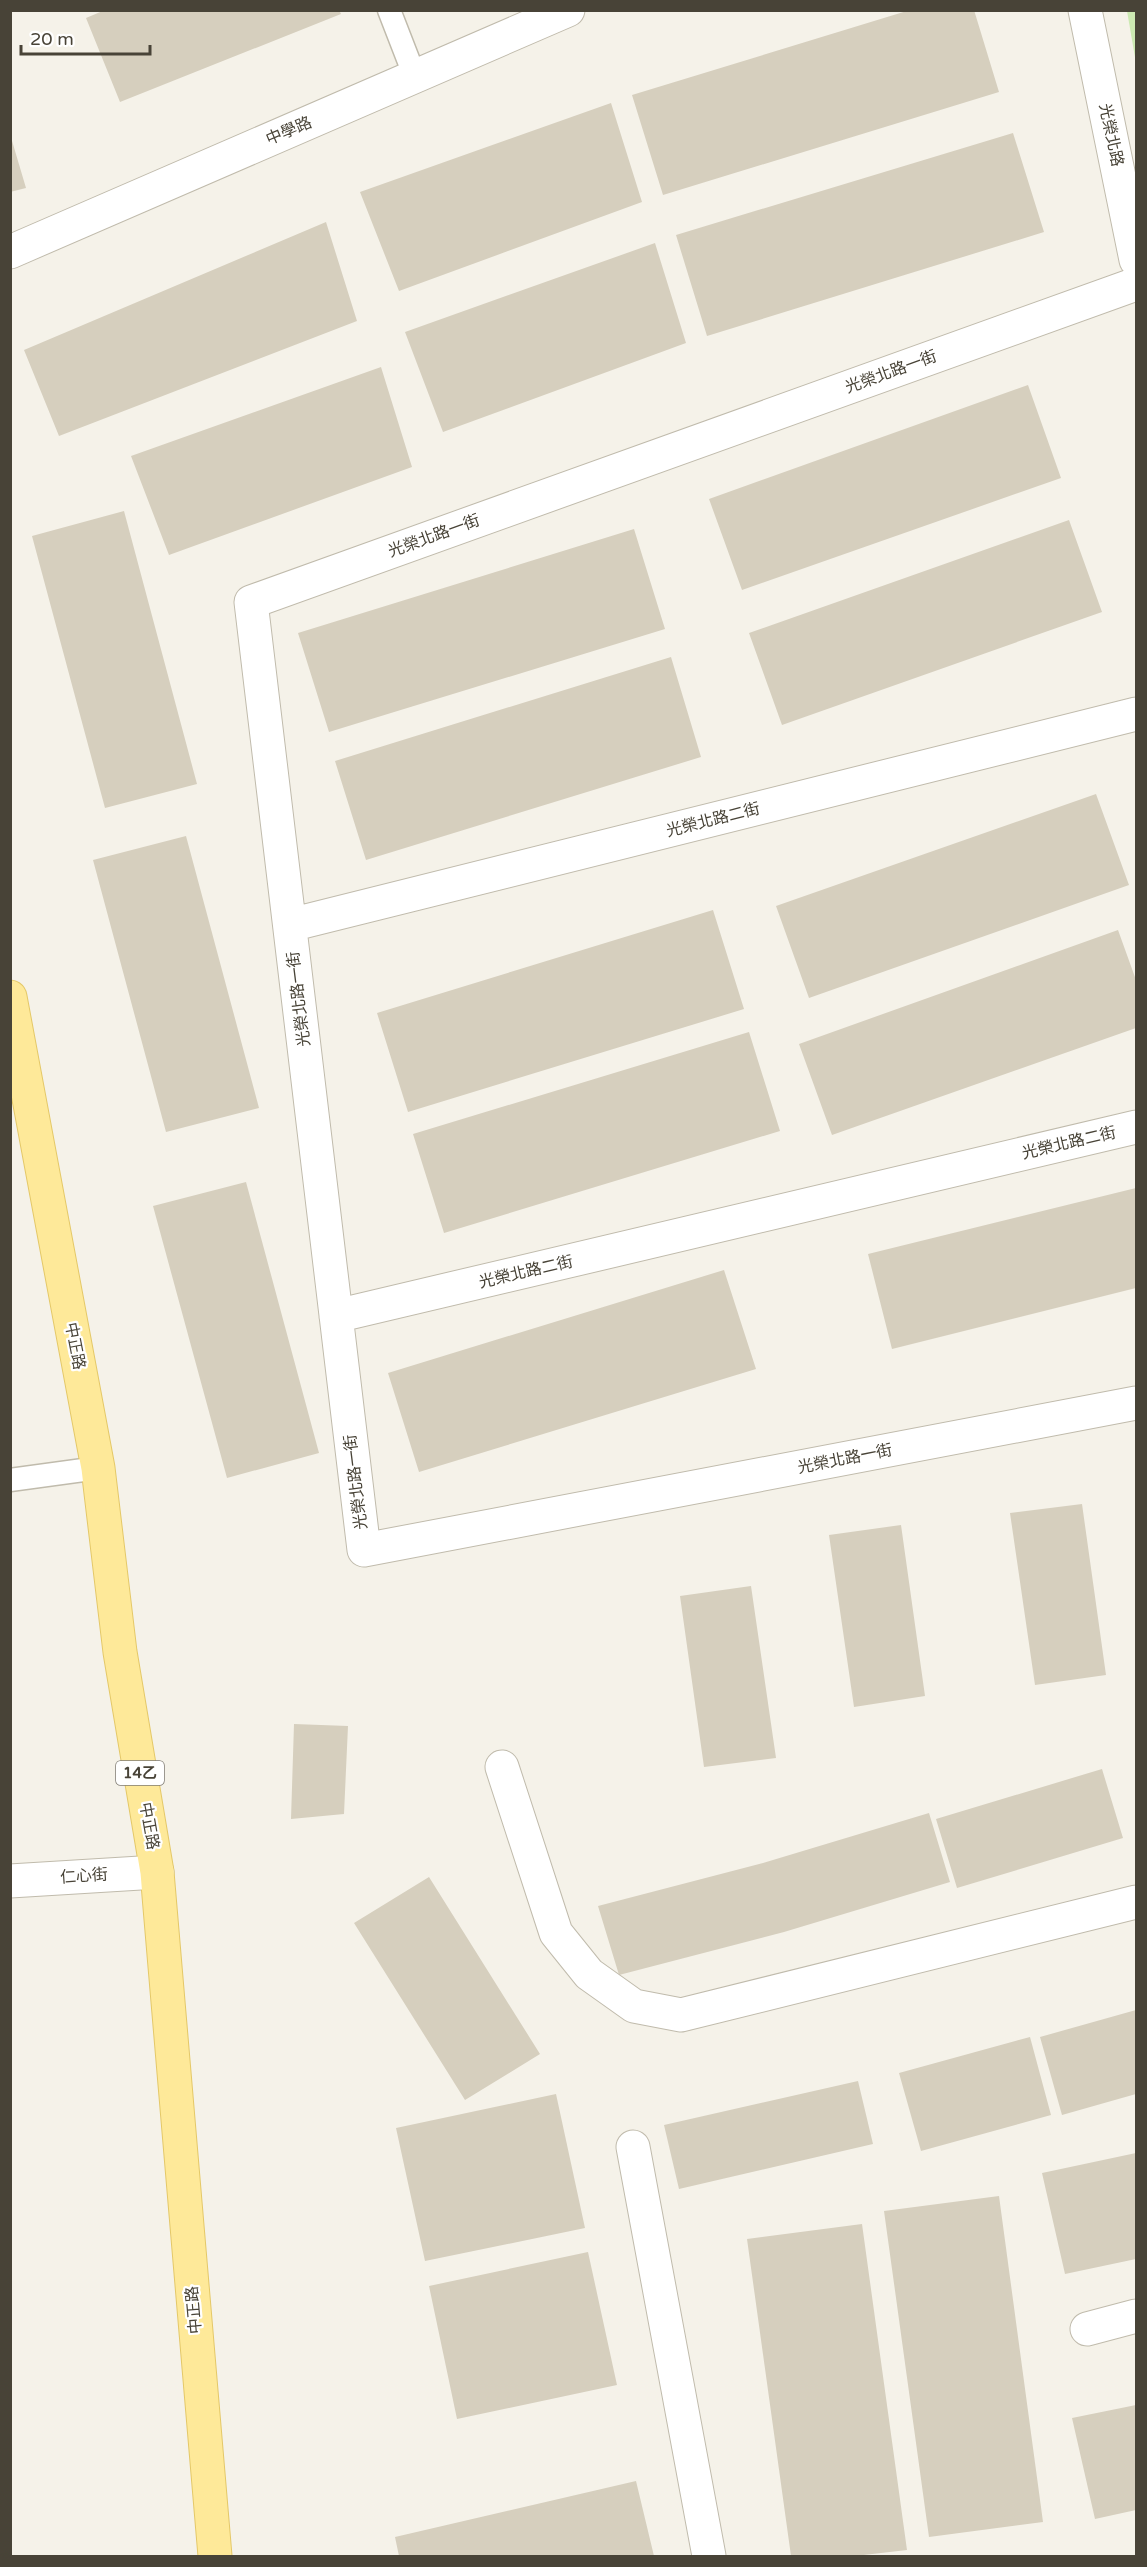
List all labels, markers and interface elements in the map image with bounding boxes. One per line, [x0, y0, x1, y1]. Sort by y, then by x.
scale bar [21, 18, 150, 56]
text: 20 m [30, 28, 74, 50]
street label: 光榮北路 [1095, 102, 1127, 168]
street label: 中學路 [263, 112, 315, 150]
street label: 光榮北路一街 [842, 346, 940, 398]
street label: 光榮北路一街 [385, 510, 483, 562]
street label: 光榮北路二街 [664, 799, 762, 841]
street label: 光榮北路一街 [283, 950, 315, 1048]
street label: 光榮北路二街 [1020, 1122, 1118, 1164]
street label: 光榮北路二街 [477, 1251, 575, 1293]
street label: 中正路 [61, 1321, 89, 1371]
street label: 光榮北路一街 [340, 1433, 372, 1531]
street label: 光榮北路一街 [796, 1440, 894, 1478]
road number: 14乙 [116, 1761, 164, 1785]
street label: 中正路 [135, 1801, 163, 1851]
street label: 仁心街 [59, 1864, 109, 1888]
street label: 中正路 [182, 2285, 206, 2335]

